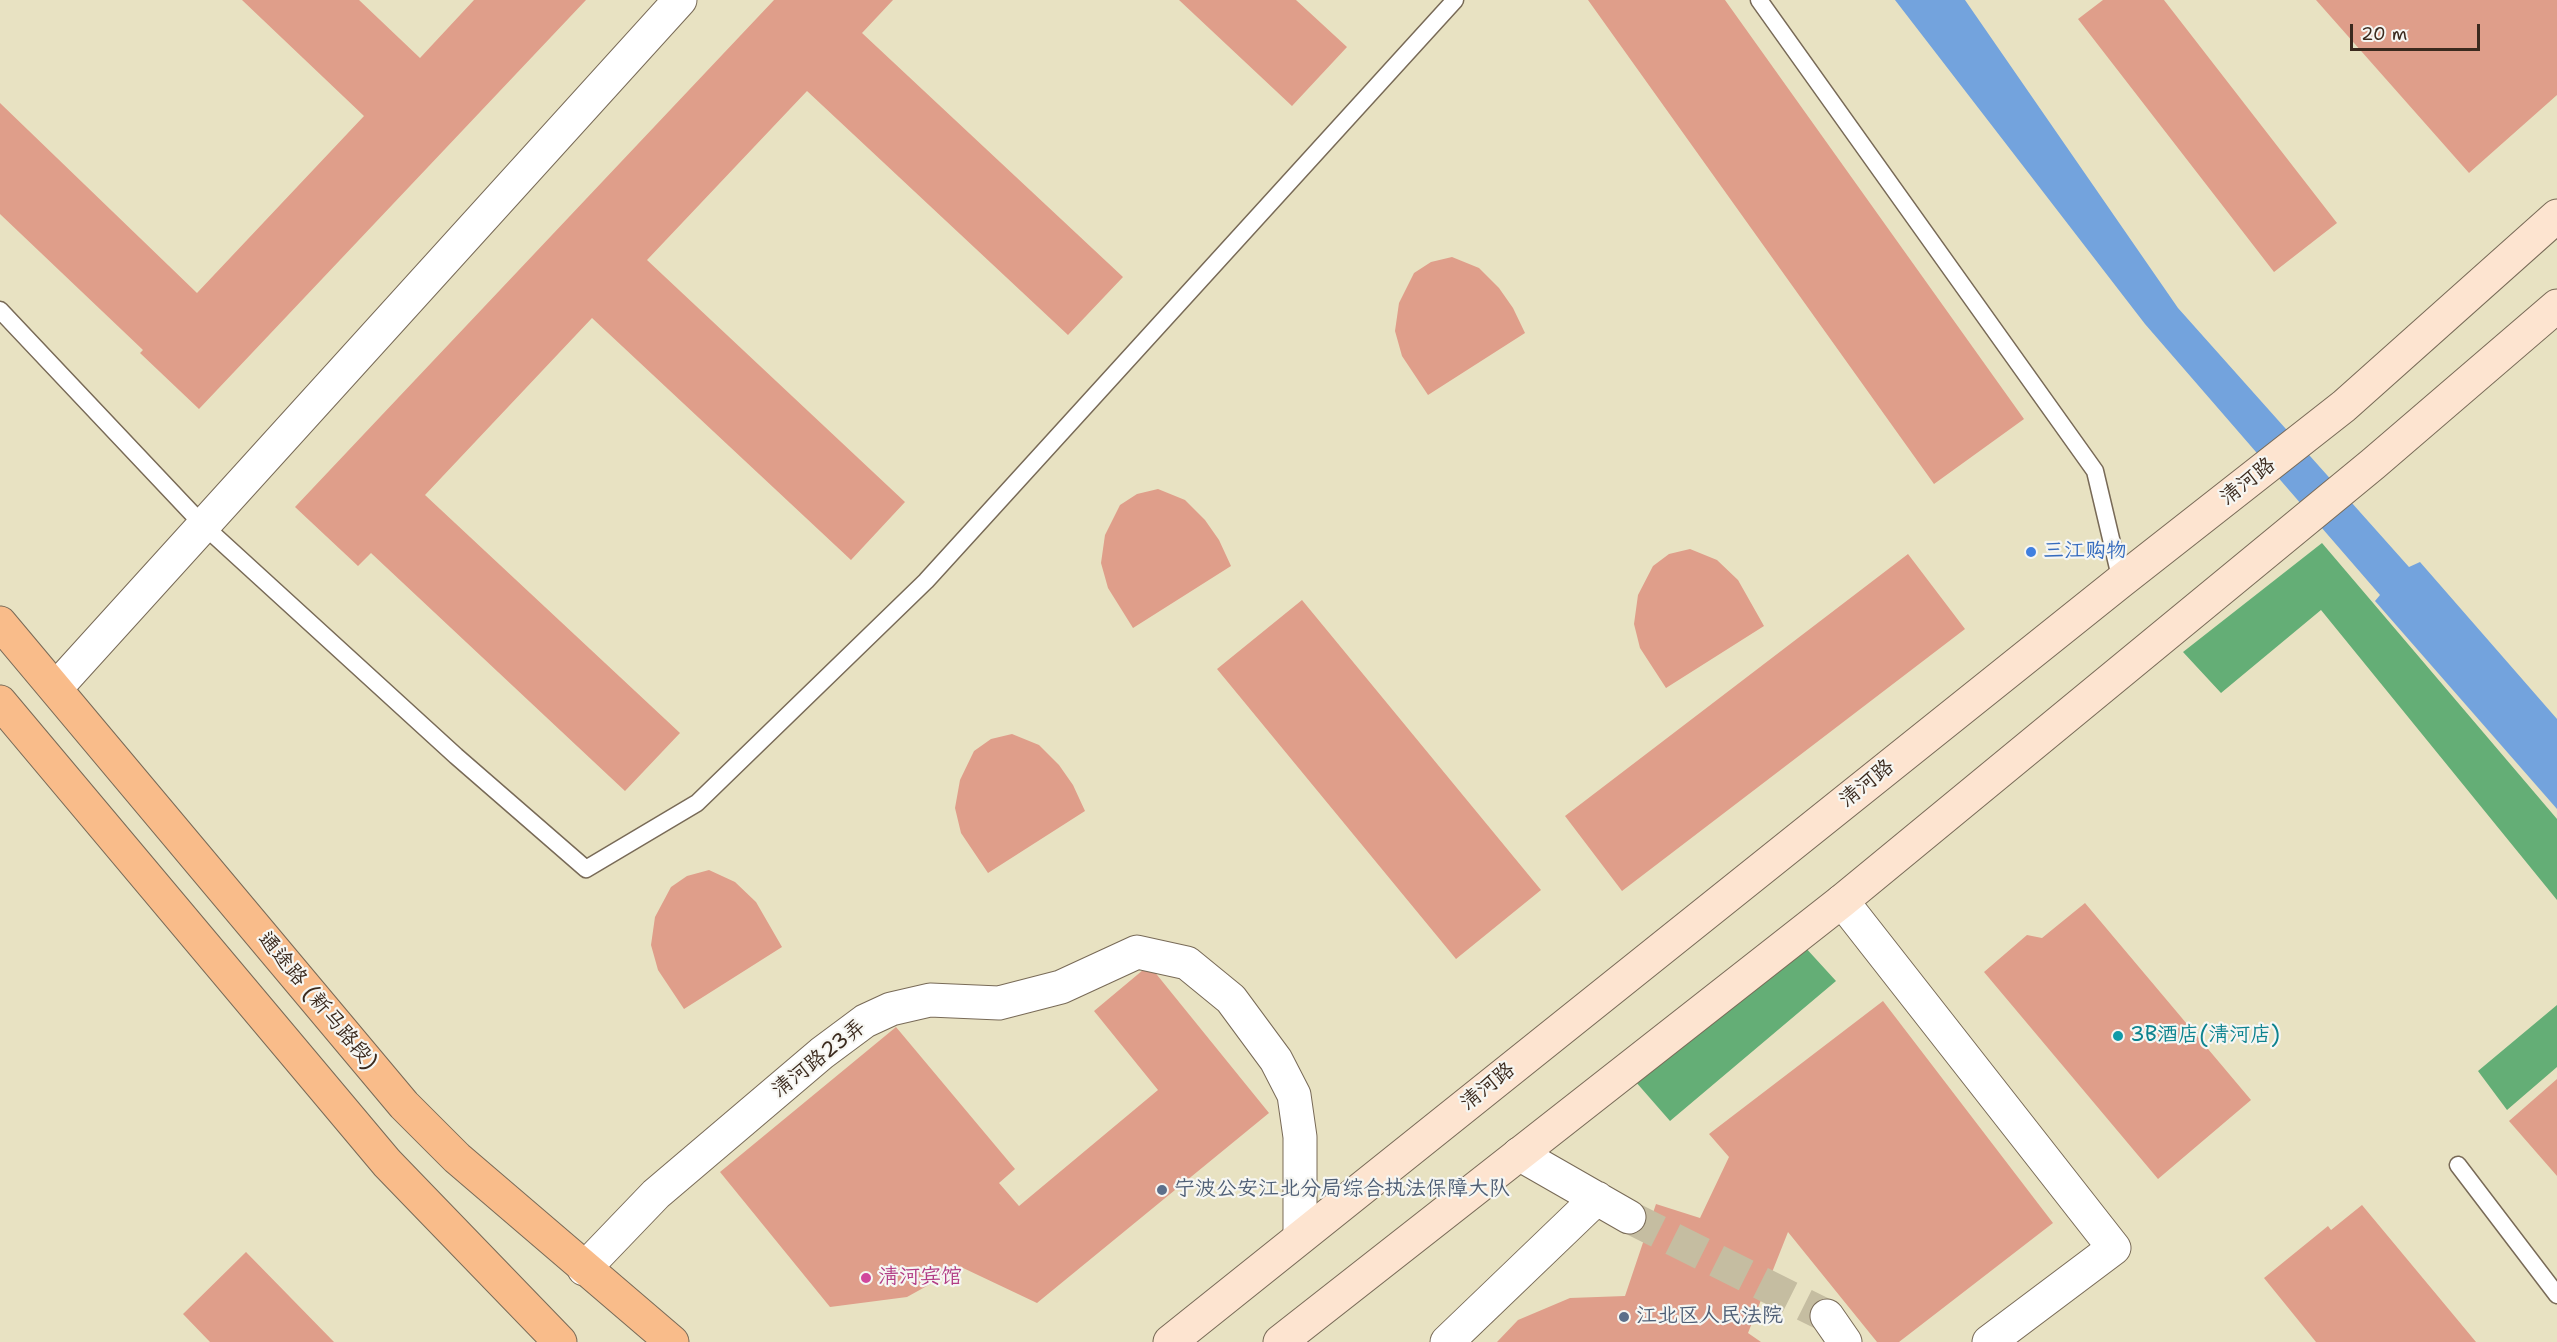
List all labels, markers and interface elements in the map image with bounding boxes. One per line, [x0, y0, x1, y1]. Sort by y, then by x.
scale bar [2353, 12, 2484, 50]
text: 20 m [2361, 22, 2407, 46]
street label: 清河路 [2215, 453, 2281, 511]
place label: 三江购物 [2043, 539, 2127, 565]
marker: 三江购物 [2024, 545, 2038, 559]
street label: 清河路 [1835, 754, 1899, 814]
street label: 通途路 (新马路段) [252, 927, 382, 1075]
street label: 清河路23弄 [767, 1014, 871, 1104]
place label: 3B酒店(清河店) [2130, 1023, 2280, 1049]
marker: 3B酒店(清河店) [2111, 1029, 2125, 1043]
street label: 清河路 [1456, 1057, 1520, 1117]
place label: 宁波公安江北分局综合执法保障大队 [1174, 1177, 1510, 1203]
marker: 宁波公安江北分局综合执法保障大队 [1155, 1183, 1169, 1197]
place label: 清河宾馆 [878, 1265, 962, 1291]
marker: 清河宾馆 [859, 1271, 873, 1285]
place label: 江北区人民法院 [1636, 1304, 1783, 1330]
marker: 江北区人民法院 [1617, 1310, 1631, 1324]

